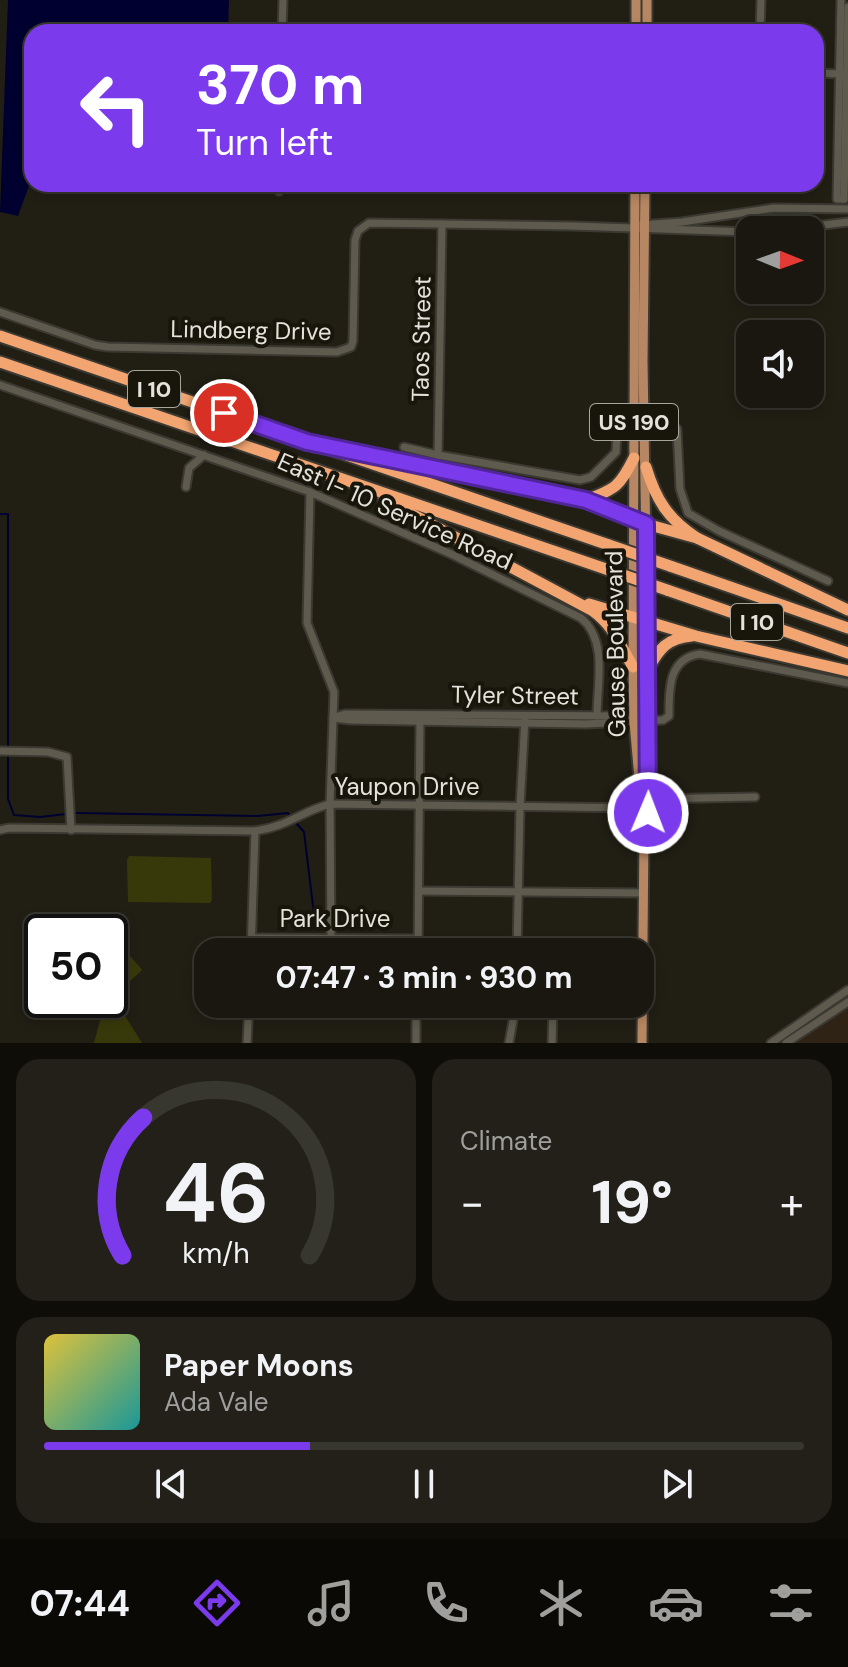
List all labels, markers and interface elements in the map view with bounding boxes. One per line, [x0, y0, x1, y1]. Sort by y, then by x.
text: 370 m [196, 48, 364, 121]
icon: left [64, 56, 168, 160]
text: Turn left [196, 119, 333, 166]
north arrow [736, 216, 824, 304]
map controls [736, 216, 824, 408]
street label: Taos Street [404, 276, 438, 402]
street label: Lindberg Drive [170, 313, 332, 347]
button: sound [736, 320, 824, 408]
road number: I 10 [128, 371, 180, 407]
pin [190, 379, 258, 447]
icon: arrive [202, 391, 246, 435]
road number: US 190 [590, 404, 678, 440]
street label: East I- 10 Service Road [273, 445, 517, 577]
street label: Gause Boulevard [598, 550, 632, 738]
road number: I 10 [731, 604, 783, 640]
street label: Tyler Street [451, 678, 579, 712]
street label: Yaupon Drive [334, 771, 480, 802]
position arrow [606, 771, 690, 855]
street label: Park Drive [280, 903, 390, 934]
speed limit sign: 50 [24, 914, 128, 1018]
text: 07:47 · 3 min · 930 m [275, 958, 573, 997]
text: Climate [460, 1124, 552, 1158]
text: 46 [163, 1139, 269, 1248]
text: 19° [591, 1163, 673, 1242]
text: − [460, 1174, 484, 1232]
text: + [780, 1174, 804, 1232]
text: km/h [182, 1235, 250, 1272]
text: Paper Moons [164, 1346, 354, 1385]
text: Ada Vale [164, 1385, 269, 1419]
icon: previous [149, 1462, 193, 1506]
icon: pause [402, 1462, 446, 1506]
icon: next [655, 1462, 699, 1506]
icon: directions [189, 1575, 245, 1631]
icon: music [303, 1575, 359, 1631]
icon: phone [418, 1575, 474, 1631]
icon: climate [533, 1575, 589, 1631]
icon: car [648, 1575, 704, 1631]
icon: filters [763, 1575, 819, 1631]
text: 07:44 [29, 1580, 130, 1627]

